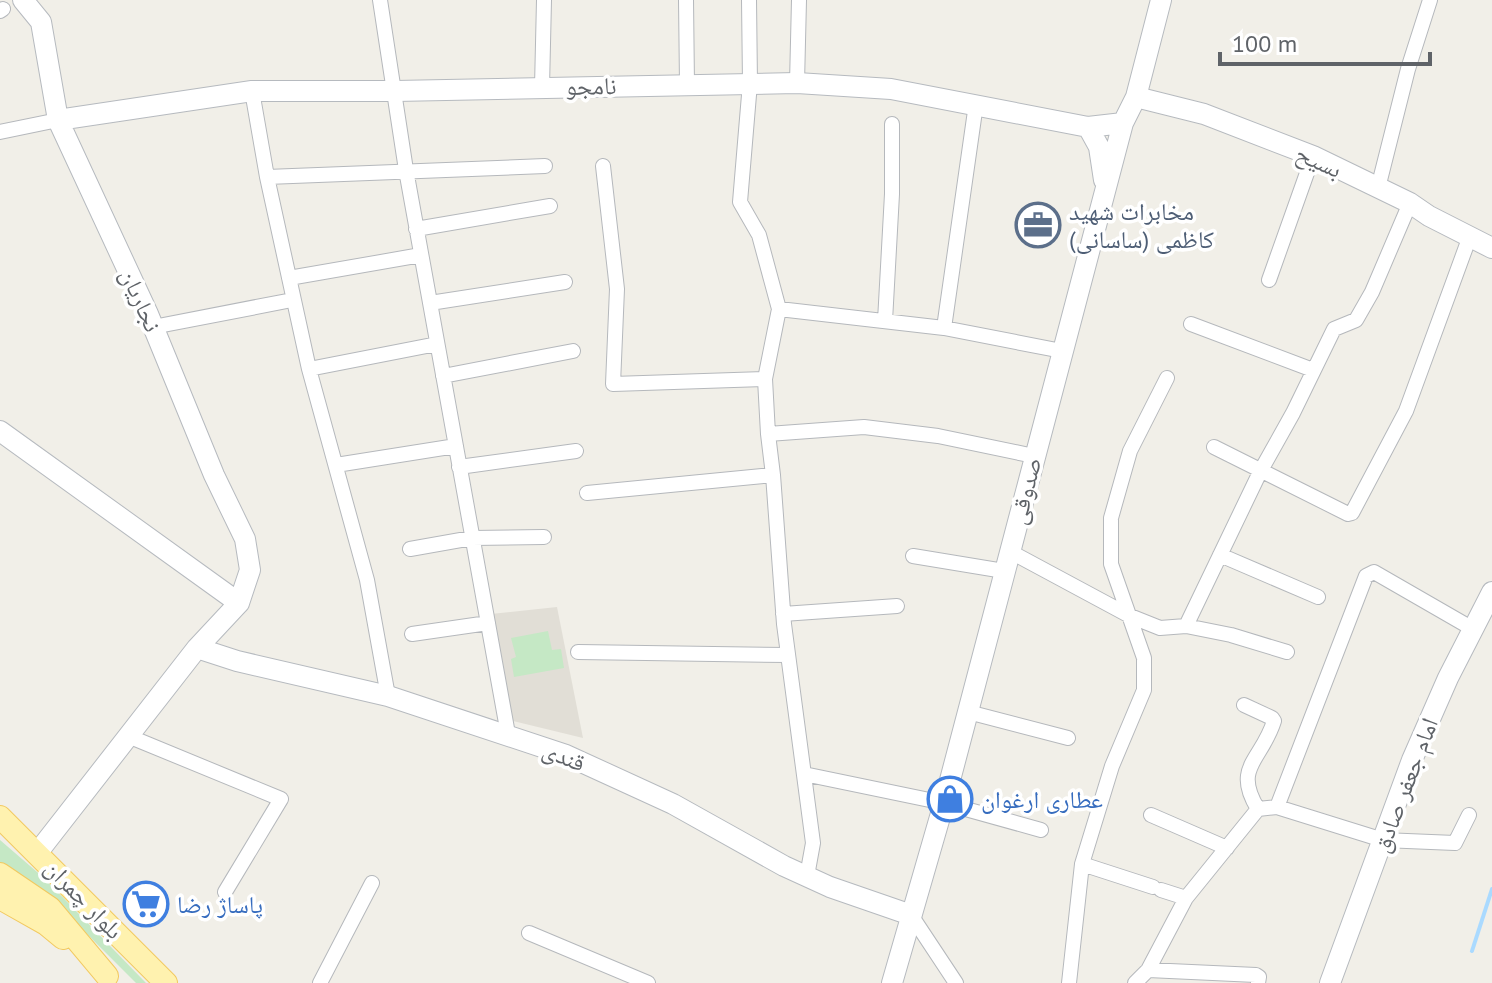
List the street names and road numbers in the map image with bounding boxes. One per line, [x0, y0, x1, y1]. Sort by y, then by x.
street label: نامجو [565, 70, 617, 102]
street label: بسیح [1291, 137, 1347, 185]
street label: نجاریان [113, 263, 169, 337]
street label: صدوقی [1002, 454, 1048, 528]
street label: امام جعفر صادق [1365, 713, 1446, 857]
street label: قندی [538, 734, 590, 778]
street label: بلوار چمران [38, 852, 130, 946]

